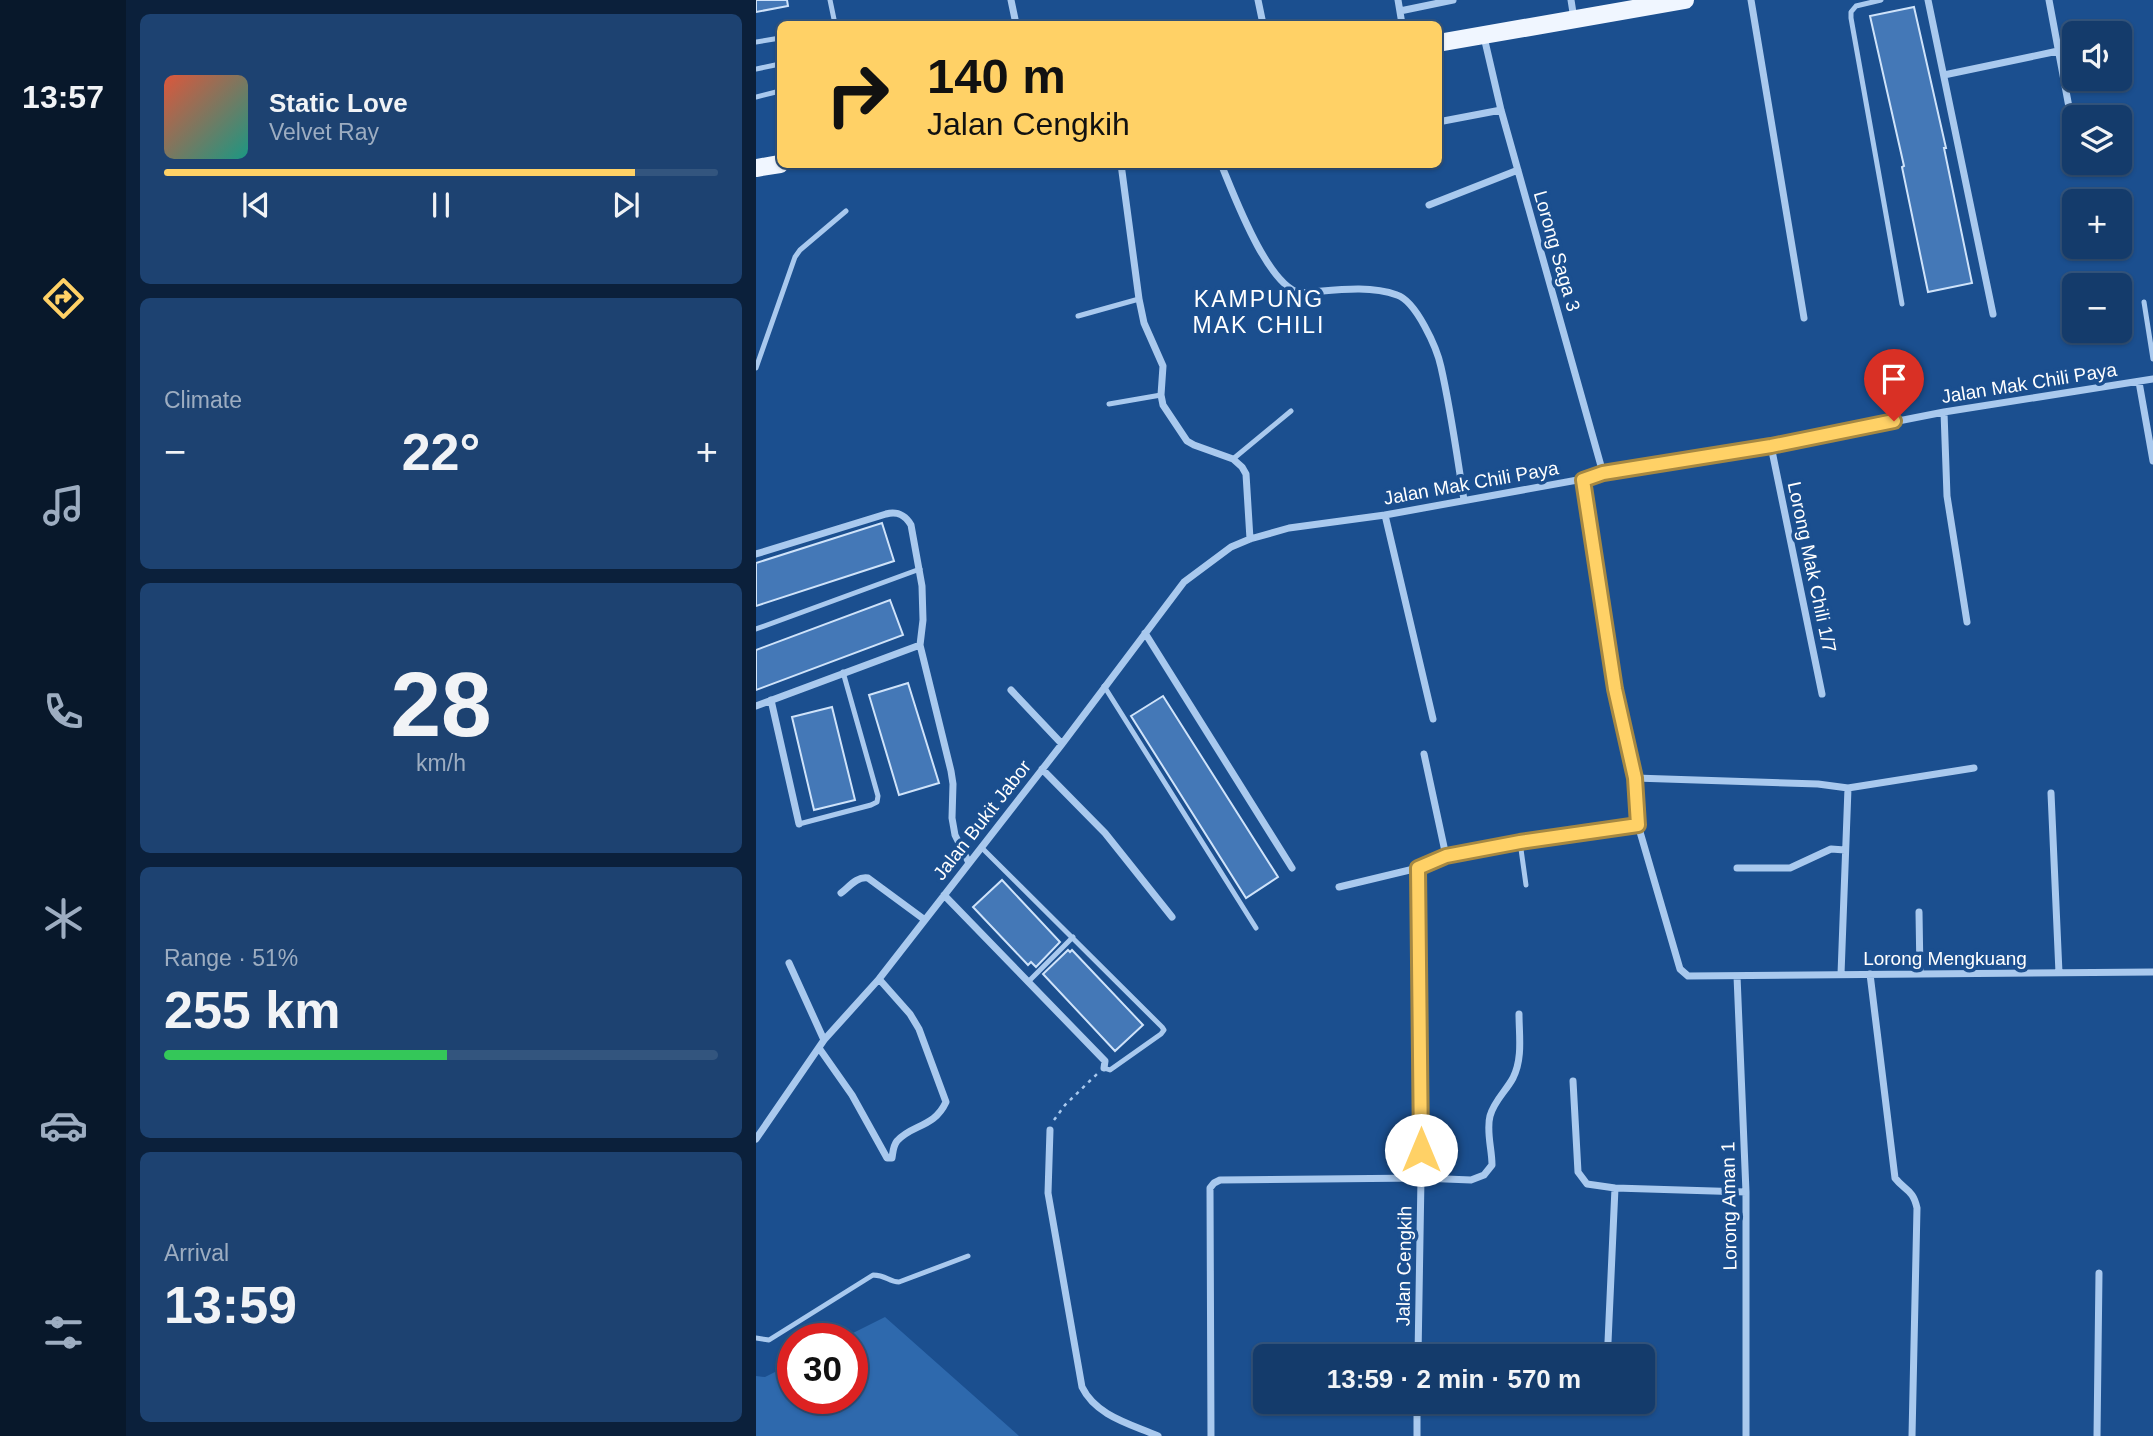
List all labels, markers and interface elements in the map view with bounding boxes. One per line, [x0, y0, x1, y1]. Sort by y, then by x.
map controls [2062, 21, 2132, 343]
button: sound [2062, 21, 2132, 91]
icon: right [812, 49, 903, 140]
text: 140 m [927, 49, 1066, 103]
text: 13:57 [22, 79, 104, 115]
text: Static Love [269, 88, 408, 118]
button: layers [2062, 105, 2132, 175]
text: Jalan Cengkih [927, 106, 1130, 142]
text: Velvet Ray [269, 119, 379, 145]
icon: previous [237, 186, 275, 224]
icon: pause [422, 186, 460, 224]
icon: next [607, 186, 645, 224]
street label: Lorong Saga 3 [1530, 188, 1584, 314]
button: + [2062, 189, 2132, 259]
button: − [2062, 273, 2132, 343]
icon: directions [39, 274, 88, 323]
district label: KAMPUNG MAK CHILI [1192, 286, 1326, 338]
pin [1864, 349, 1924, 421]
street label: Jalan Mak Chili Paya [1940, 359, 2119, 407]
icon: arrive [1875, 360, 1913, 398]
text: Climate [164, 387, 242, 413]
text: 22° [402, 423, 480, 481]
text: − [164, 431, 186, 473]
text: + [696, 431, 718, 473]
street label: Jalan Mak Chili Paya [1382, 457, 1561, 509]
street label: Lorong Mak Chili 1/7 [1784, 480, 1840, 654]
icon: music [39, 481, 88, 530]
text: 28 [390, 654, 492, 755]
icon: phone [39, 687, 88, 736]
text: km/h [416, 750, 466, 776]
street label: Jalan Bukit Jabor [929, 756, 1036, 884]
icon: climate [39, 894, 88, 943]
text: Range · 51% [164, 945, 298, 971]
street label: Lorong Mengkuang [1863, 948, 2027, 969]
text: 255 km [164, 981, 340, 1039]
icon: car [39, 1101, 88, 1150]
position arrow [1384, 1113, 1458, 1187]
street label: Lorong Aman 1 [1717, 1141, 1741, 1271]
street label: Jalan Cengkih [1392, 1206, 1416, 1326]
text: Arrival [164, 1240, 229, 1266]
text: 13:59 [164, 1276, 297, 1334]
icon: filters [39, 1308, 88, 1357]
speed limit sign: 30 [777, 1323, 868, 1414]
text: 13:59 · 2 min · 570 m [1327, 1364, 1581, 1394]

